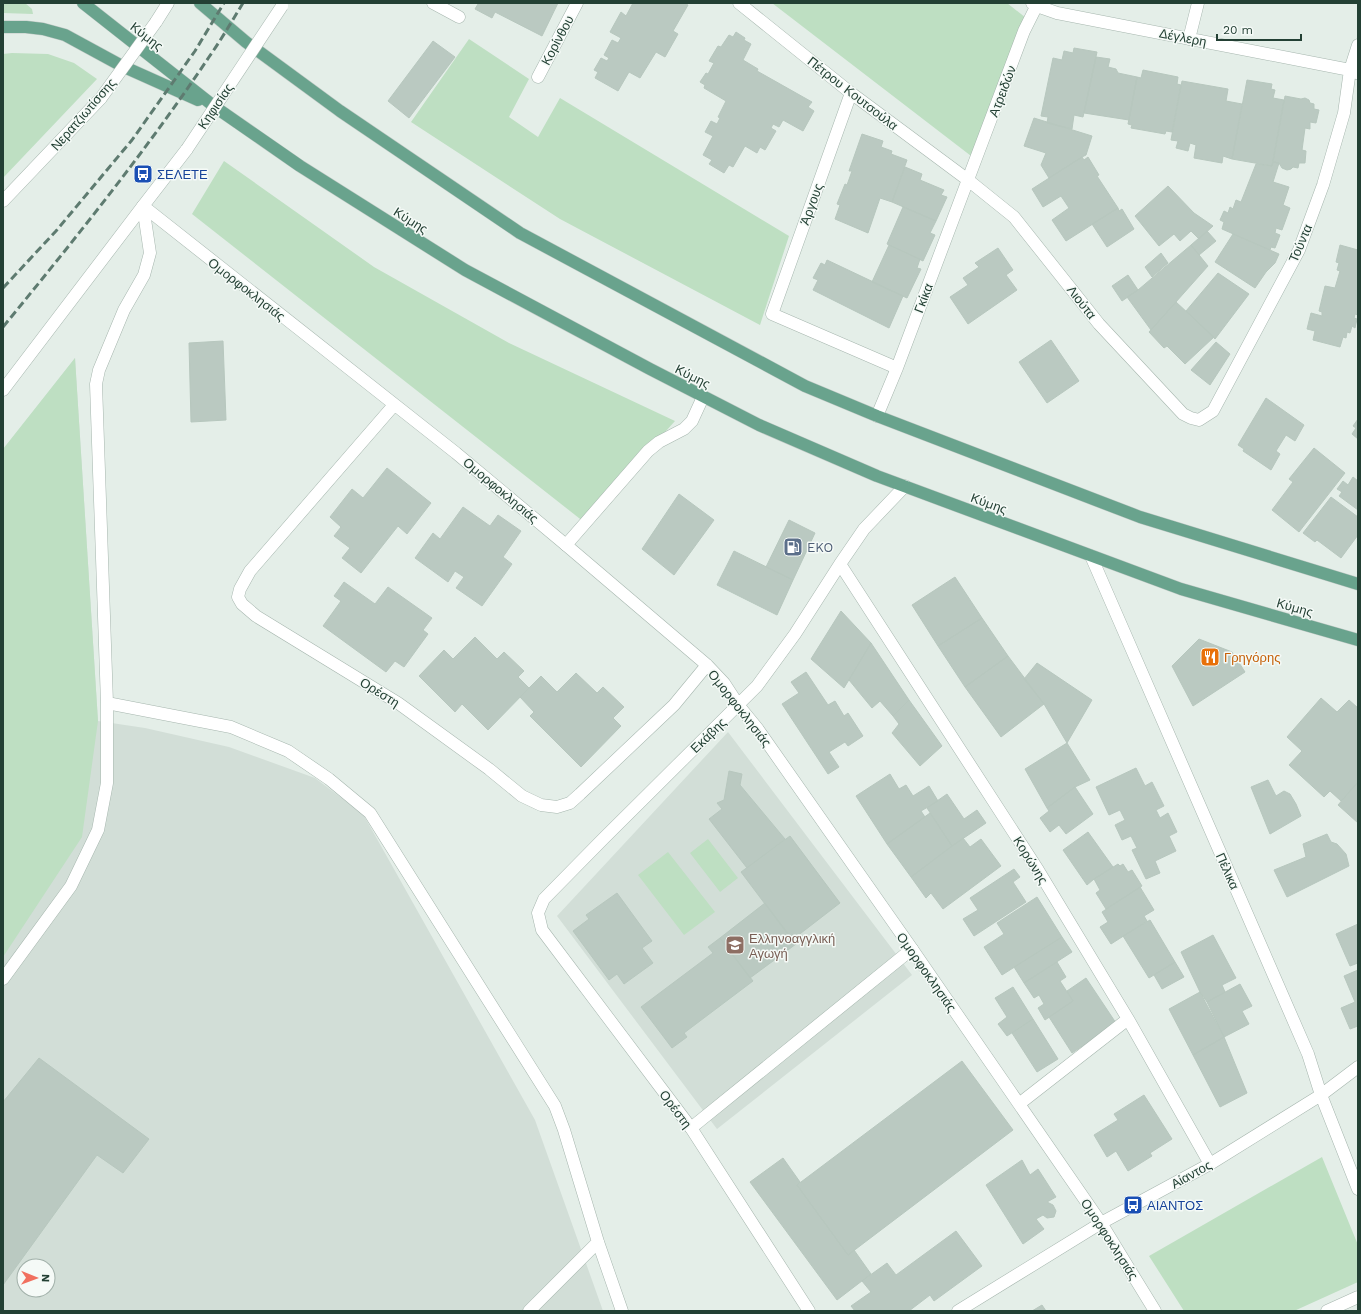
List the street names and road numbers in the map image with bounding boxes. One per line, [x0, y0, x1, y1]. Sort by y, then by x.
street label: Κορίνθου [538, 13, 577, 68]
street label: Κύμης [127, 19, 166, 54]
street label: Δέγλερη [1158, 26, 1208, 49]
street label: Πέτρου Κουτσούλα [805, 53, 901, 134]
street label: Ατρειδών [986, 63, 1019, 119]
street label: Νερατζιωτίσσης [48, 75, 119, 154]
street label: Κηφισίας [195, 81, 236, 132]
street label: Άργους [797, 181, 826, 227]
street label: Κύμης [391, 204, 431, 237]
street label: Τούντα [1286, 221, 1315, 264]
street label: Ομορφοκλησιάς [205, 255, 288, 324]
street label: Γκίκα [911, 281, 936, 315]
street label: Λιούτα [1064, 283, 1100, 322]
street label: Κύμης [673, 361, 713, 392]
street label: Ομορφοκλησιάς [460, 455, 541, 526]
street label: Κύμης [969, 490, 1009, 517]
street label: Κύμης [1275, 595, 1315, 620]
street label: Ομορφοκλησιάς [705, 667, 774, 750]
street label: Ορέστη [357, 674, 402, 710]
street label: Εκάβης [687, 715, 729, 756]
street label: Κορώνης [1010, 834, 1051, 887]
street label: Πέλικα [1213, 851, 1242, 892]
street label: Ομορφοκλησιάς [894, 930, 960, 1015]
street label: Ορέστη [656, 1087, 695, 1131]
street label: Αίαντος [1168, 1157, 1214, 1192]
street label: Ομορφοκλησιάς [1078, 1196, 1141, 1283]

